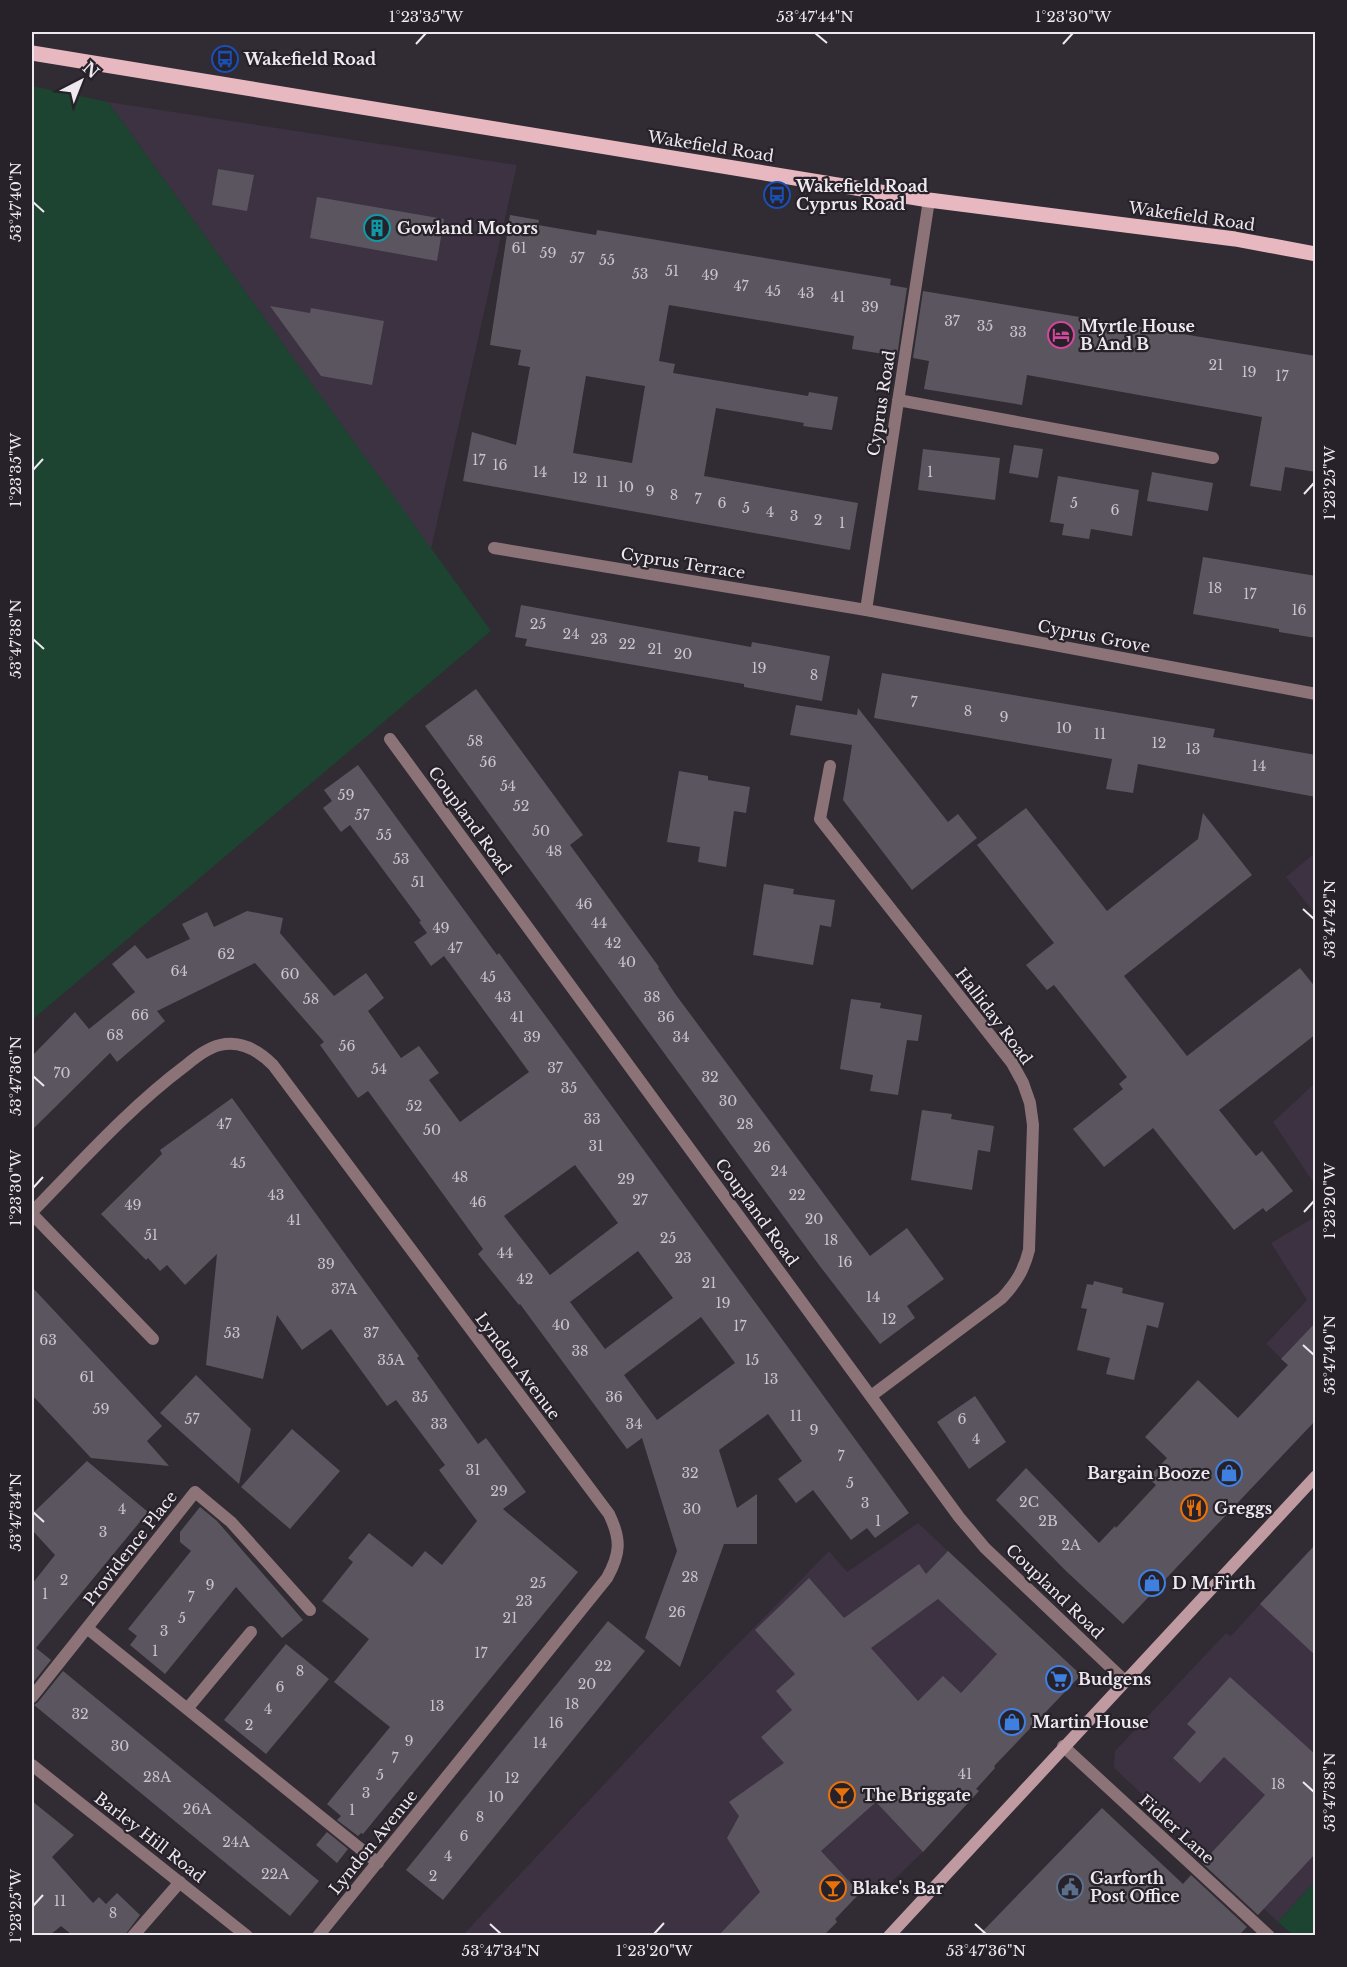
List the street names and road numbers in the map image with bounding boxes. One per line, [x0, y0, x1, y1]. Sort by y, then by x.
street label: Wakefield Road [645, 126, 776, 166]
street label: Wakefield Road [1127, 197, 1257, 235]
street label: Cyprus Road [863, 349, 899, 457]
street label: Cyprus Terrace [619, 543, 747, 583]
street label: Cyprus Grove [1036, 615, 1152, 657]
street label: Coupland Road [424, 762, 516, 878]
street label: Halliday Road [951, 964, 1037, 1068]
street label: Coupland Road [711, 1154, 803, 1270]
street label: Lyndon Avenue [471, 1309, 565, 1423]
street label: Providence Place [79, 1487, 181, 1609]
street label: Coupland Road [1002, 1539, 1108, 1643]
street label: Lyndon Avenue [325, 1786, 421, 1898]
street label: Barley Hill Road [91, 1788, 210, 1887]
street label: Fidler Lane [1135, 1790, 1219, 1868]

